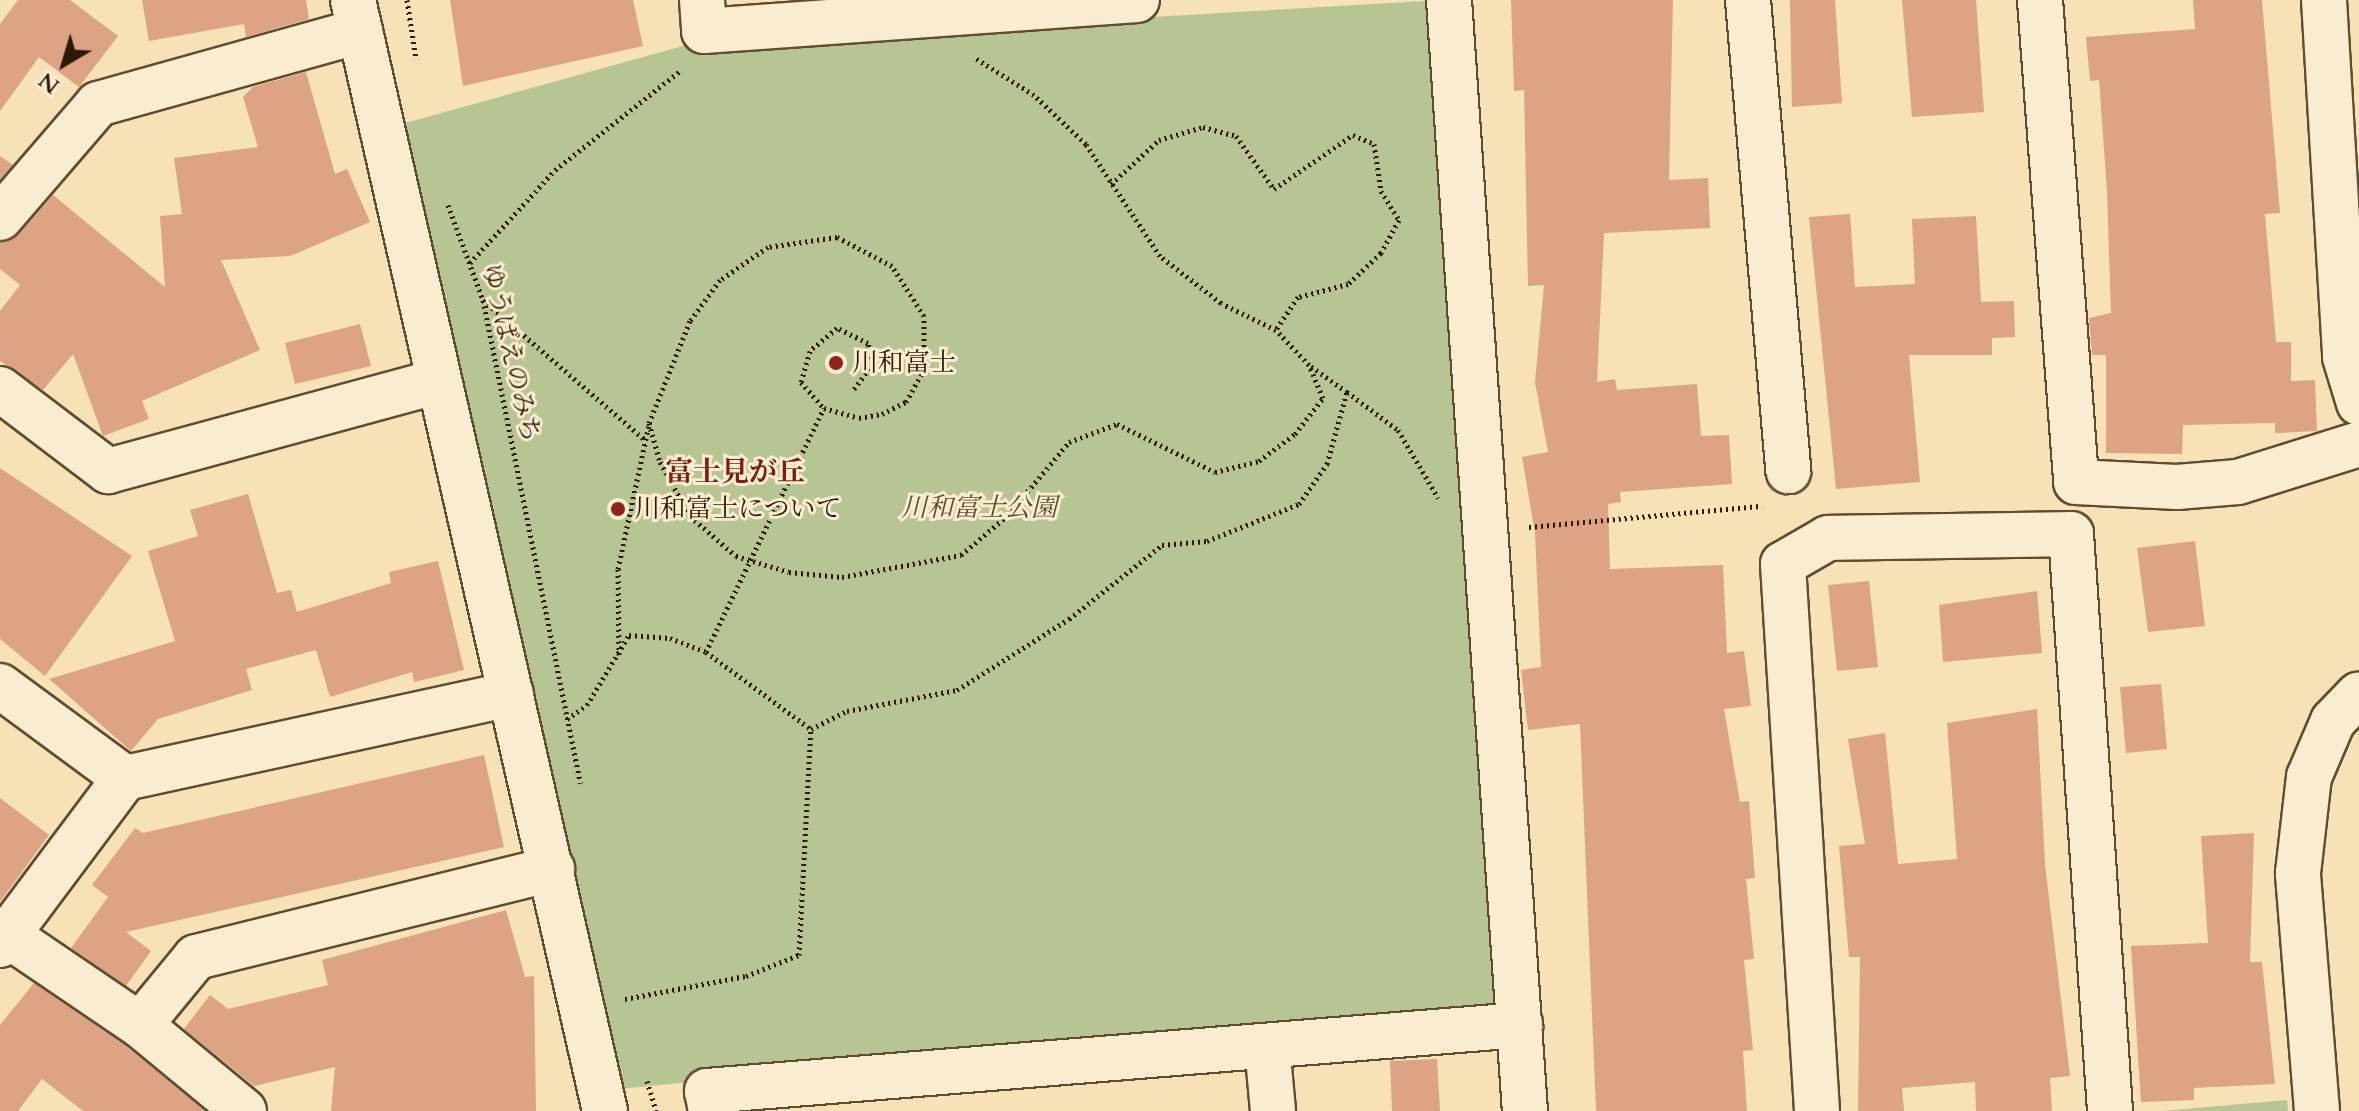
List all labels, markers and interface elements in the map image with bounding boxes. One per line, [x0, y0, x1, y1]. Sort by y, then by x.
north arrow [24, 24, 104, 104]
text: N [32, 65, 66, 101]
street label: ゆうばえのみち [475, 261, 547, 445]
place label: 川和富士 [852, 347, 956, 379]
marker: 川和富士 [827, 354, 845, 372]
district label: 富士見が丘 [665, 455, 805, 489]
park label: 川和富士公園 [901, 492, 1057, 524]
place label: 川和富士について [634, 493, 842, 525]
marker: 川和富士について [609, 500, 627, 518]

